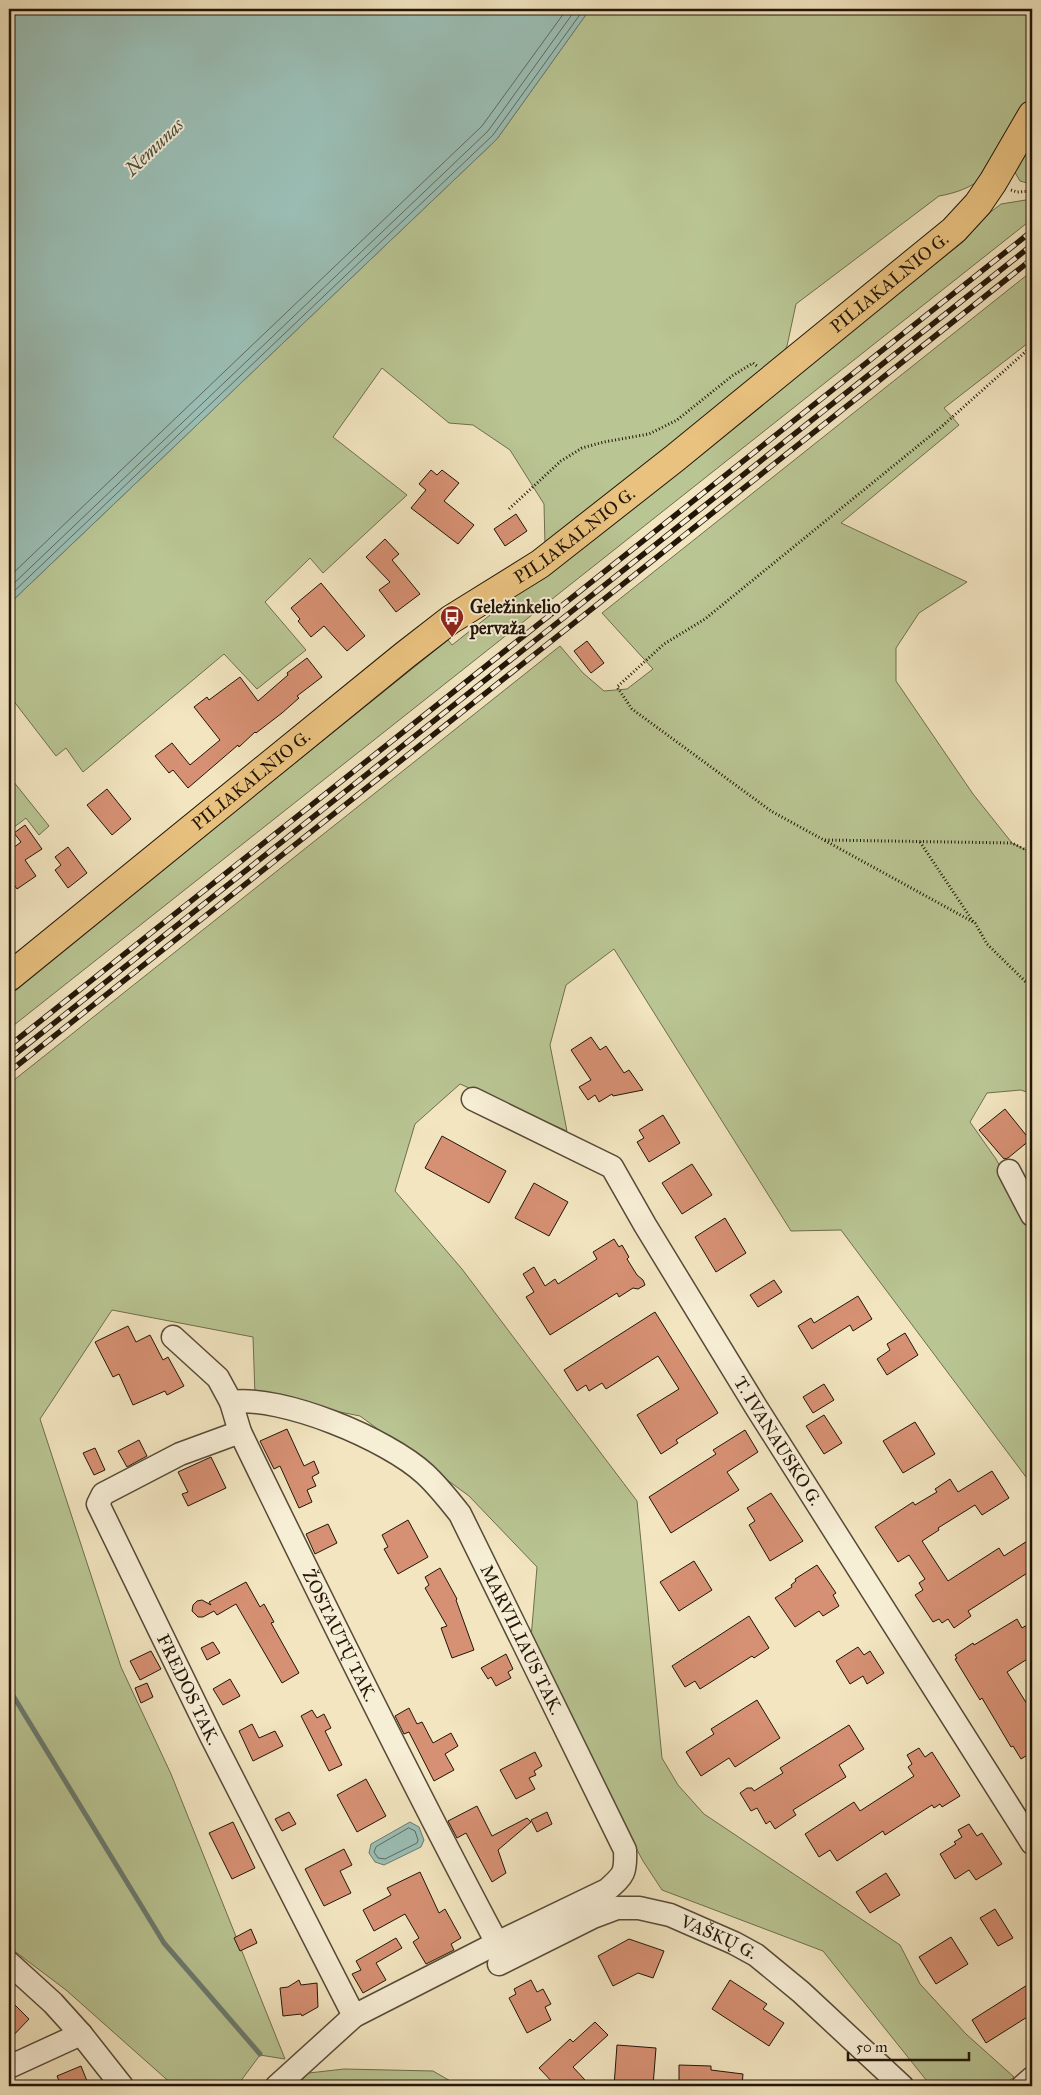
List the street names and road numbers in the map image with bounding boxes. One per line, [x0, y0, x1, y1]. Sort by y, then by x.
street label: PILIAKALNIO G. [826, 228, 953, 338]
street label: PILIAKALNIO G. [510, 483, 640, 589]
street label: PILIAKALNIO G. [187, 725, 315, 835]
street label: T. IVANAUSKO G. [729, 1372, 827, 1510]
street label: MARVILIAUS TAK. [476, 1561, 568, 1718]
street label: ŽOSTAUTŲ TAK. [298, 1565, 382, 1705]
street label: FREDOS TAK. [152, 1630, 225, 1749]
street label: VAŠKŲ G. [676, 1910, 761, 1964]

